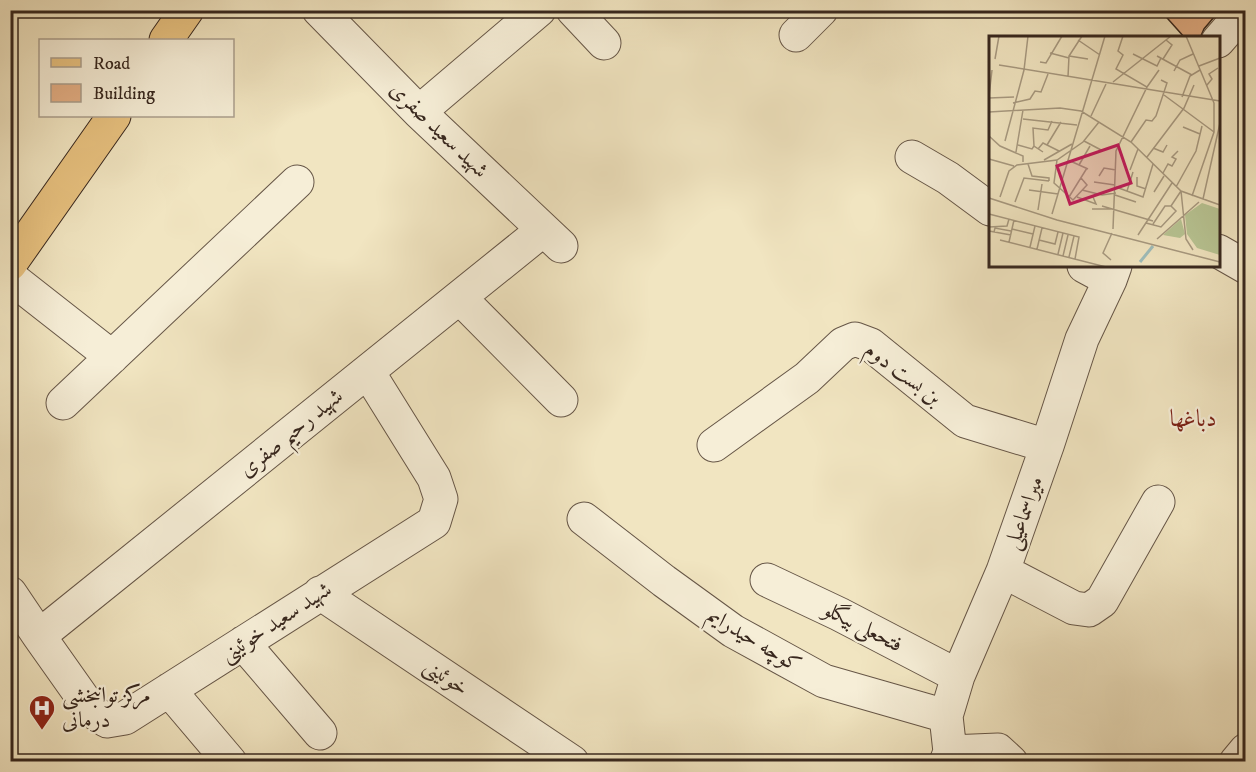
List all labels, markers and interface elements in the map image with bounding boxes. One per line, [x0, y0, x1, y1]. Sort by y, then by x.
inset map [989, 36, 1220, 267]
legend [39, 39, 234, 117]
text: Road [93, 53, 130, 75]
street label: شهید سعید صفری [384, 76, 494, 184]
text: Building [93, 83, 155, 105]
street label: بن بست دوم [856, 336, 947, 416]
street label: شهید رحیم صفری [233, 383, 353, 489]
district label: دباغها [1169, 404, 1217, 434]
street label: میراسماعیلی [998, 473, 1052, 554]
street label: شهید سعید خوئینی [215, 576, 338, 669]
street label: فتحعلی بیگلو [816, 594, 908, 660]
street label: کوچه حیدرایم [699, 601, 806, 683]
street label: خوئینی [418, 652, 474, 703]
place label: مرکز توانبخشی درمانی [62, 682, 151, 734]
hospital icon: مرکز توانبخشی درمانی [27, 693, 57, 731]

